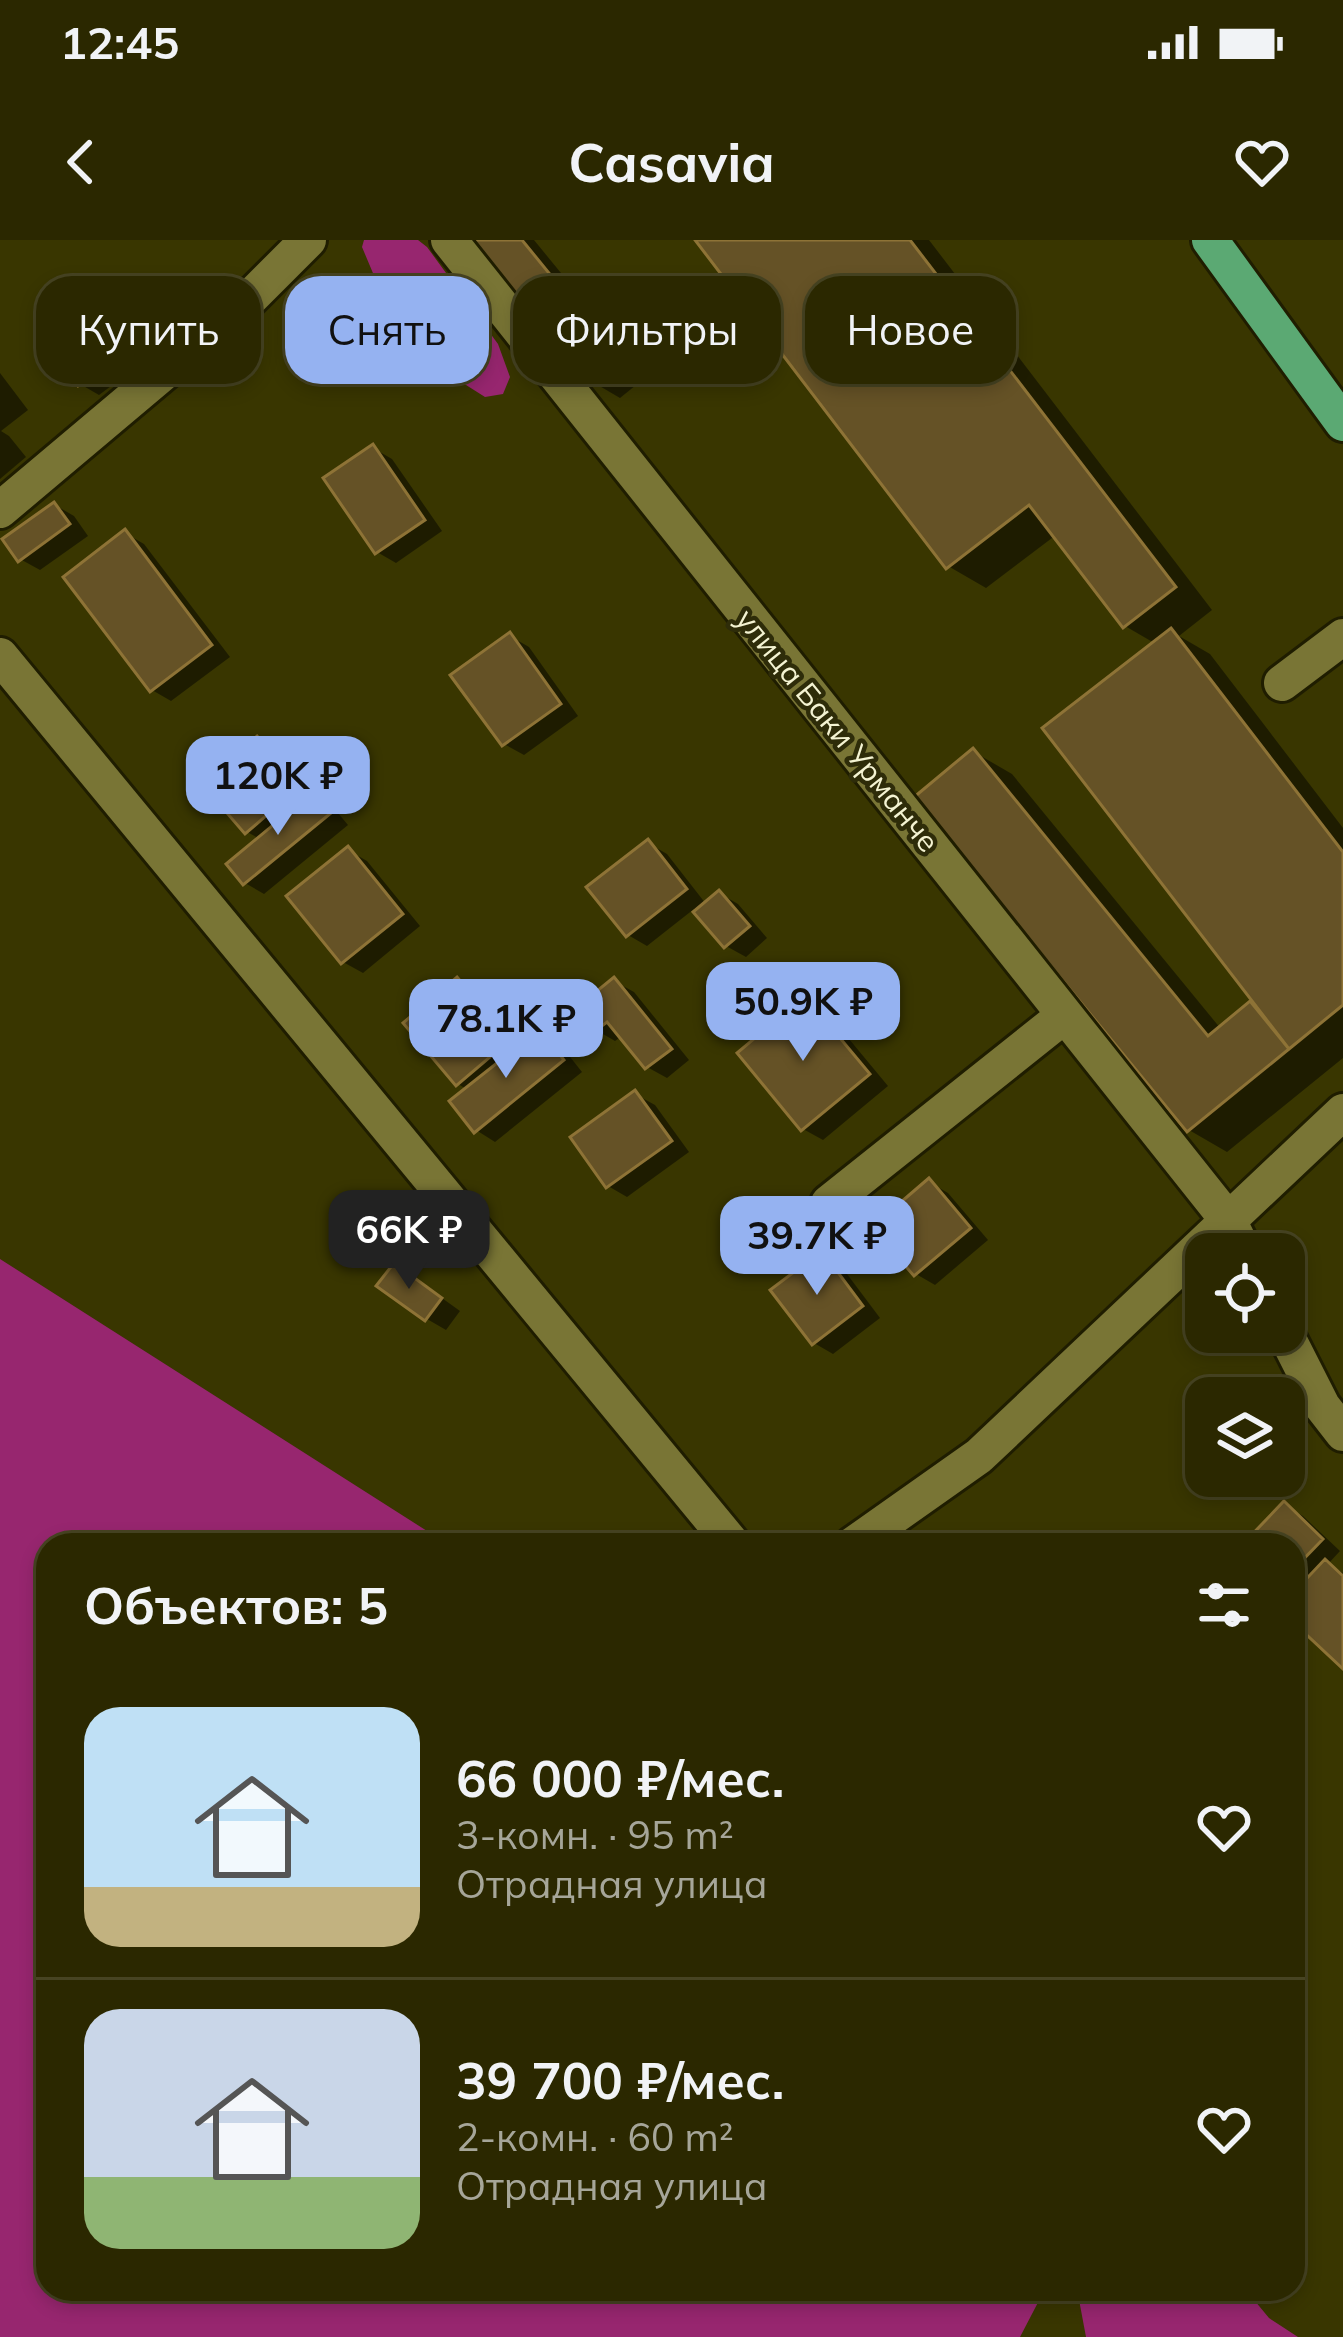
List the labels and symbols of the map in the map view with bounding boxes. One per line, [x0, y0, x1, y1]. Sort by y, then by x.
street label: улица Баки Урманче [728, 601, 948, 859]
pin: 120K ₽ [180, 736, 376, 838]
pin: 50.9K ₽ [692, 962, 914, 1064]
pin: 78.1K ₽ [395, 979, 617, 1081]
pin: 66K ₽ [325, 1190, 493, 1292]
pin: 39.7K ₽ [706, 1196, 928, 1298]

